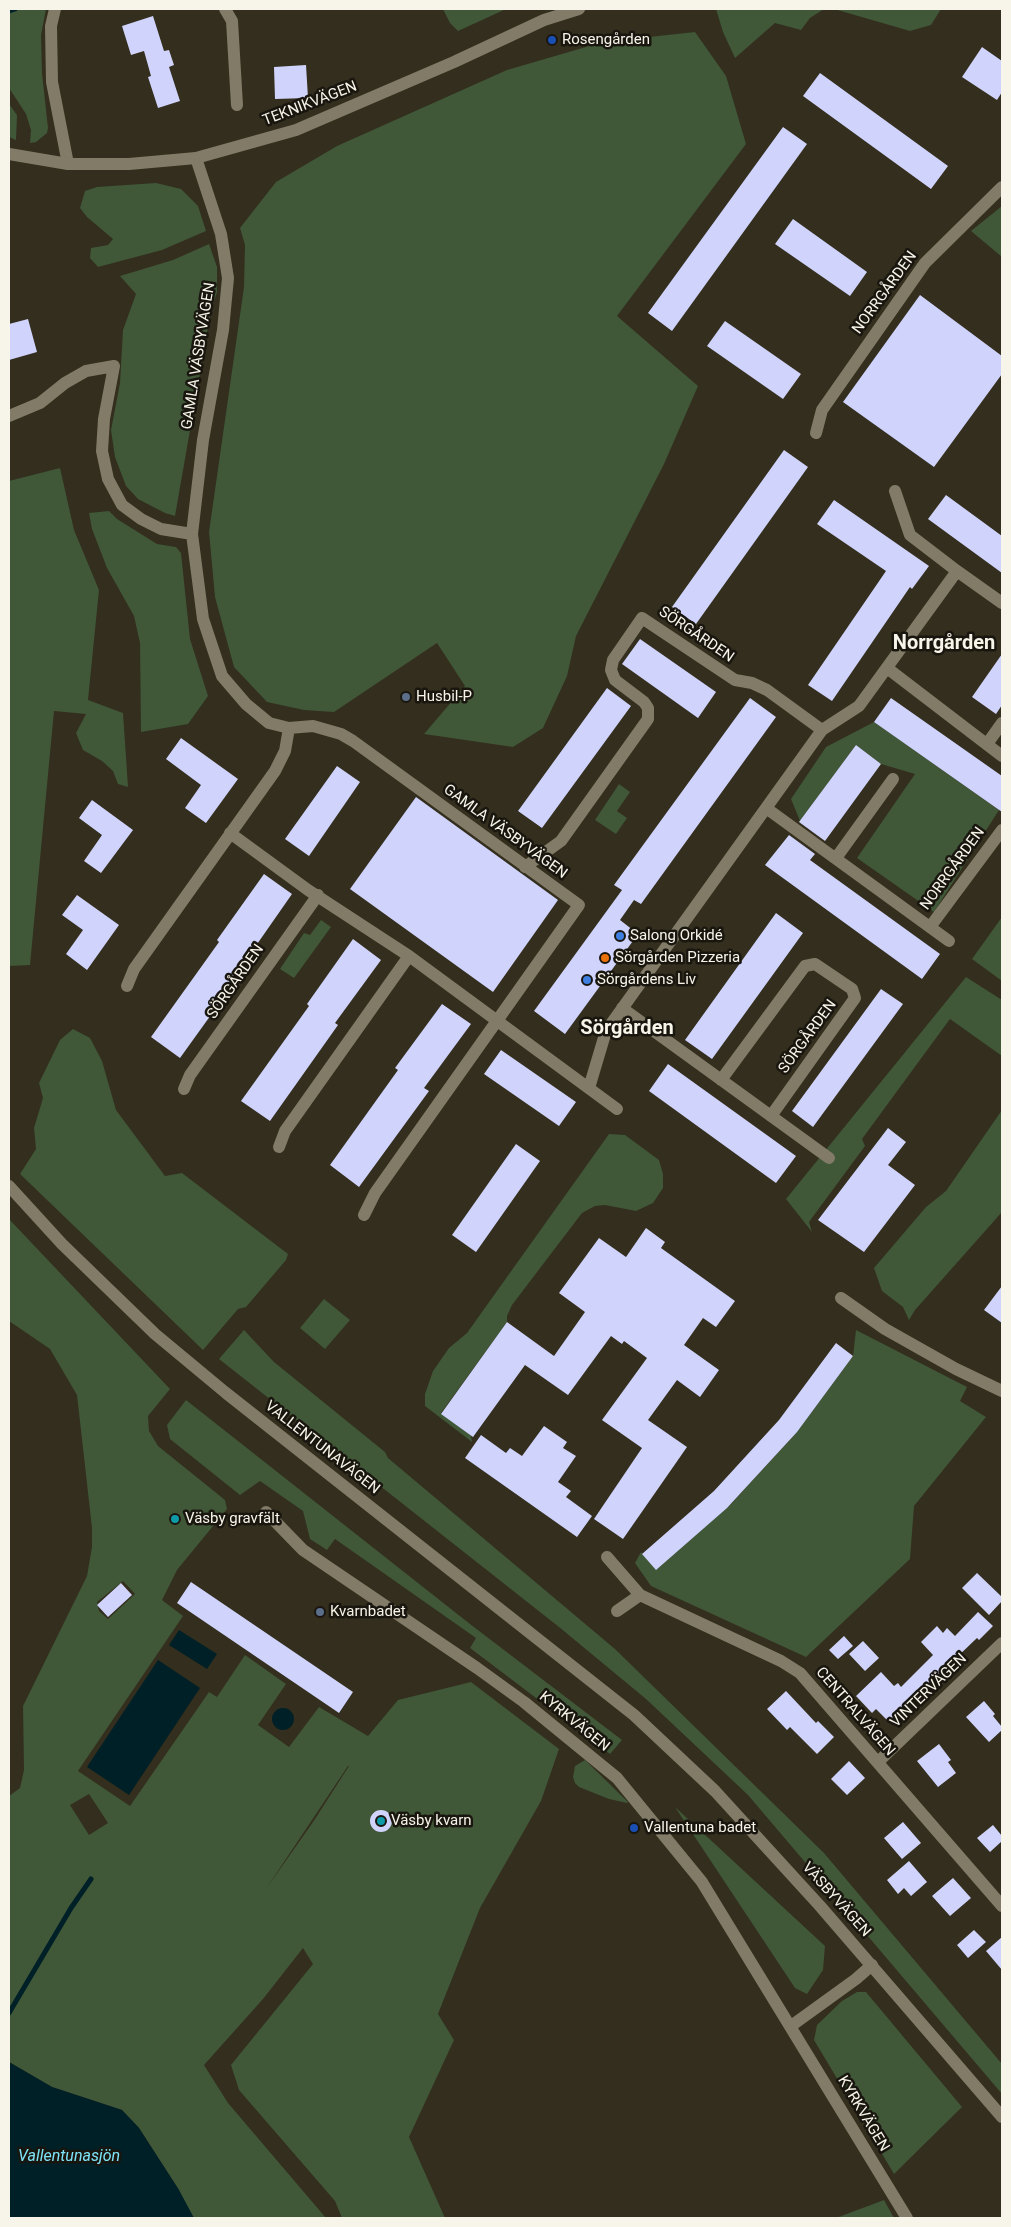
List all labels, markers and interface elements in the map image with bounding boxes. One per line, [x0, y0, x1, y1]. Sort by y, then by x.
place label: Rosengården [562, 31, 650, 49]
marker: Rosengården [546, 34, 558, 46]
street label: TEKNIKVÄGEN [260, 78, 360, 130]
street label: NORRGÅRDEN [849, 248, 921, 338]
street label: GAMLA VÄSBYVÄGEN [178, 281, 220, 431]
street label: SÖRGÅRDEN [655, 603, 737, 667]
district label: Norrgården [893, 632, 995, 656]
place label: Husbil-P [416, 688, 472, 706]
marker: Husbil-P [400, 691, 412, 703]
street label: GAMLA VÄSBYVÄGEN [440, 781, 570, 883]
street label: NORRGÅRDEN [917, 824, 989, 914]
place label: Salong Orkidé [630, 927, 723, 945]
marker: Salong Orkidé [614, 930, 626, 942]
street label: SÖRGÅRDEN [204, 941, 268, 1023]
place label: Sörgården Pizzeria [615, 949, 740, 967]
marker: Sörgården Pizzeria [599, 952, 611, 964]
place label: Sörgårdens Liv [597, 971, 696, 989]
marker: Sörgårdens Liv [581, 974, 593, 986]
street label: SÖRGÅRDEN [775, 997, 841, 1077]
district label: Sörgården [580, 1017, 674, 1041]
street label: VALLENTUNAVÄGEN [261, 1398, 383, 1498]
place label: Väsby gravfält [185, 1510, 280, 1528]
marker: Väsby gravfält [169, 1513, 181, 1525]
place label: Kvarnbadet [330, 1603, 406, 1621]
marker: Kvarnbadet [314, 1606, 326, 1618]
street label: VINTERVÄGEN [887, 1650, 971, 1732]
street label: CENTRALVÄGEN [812, 1664, 898, 1760]
street label: KYRKVÄGEN [535, 1688, 613, 1756]
place label: Väsby kvarn [391, 1812, 472, 1830]
marker: Väsby kvarn [375, 1815, 387, 1827]
place label: Vallentuna badet [644, 1819, 756, 1837]
marker: Vallentuna badet [628, 1822, 640, 1834]
street label: VÄSBYVÄGEN [798, 1859, 874, 1941]
street label: KYRKVÄGEN [833, 2073, 893, 2155]
water label: Vallentunasjön [18, 2147, 120, 2167]

